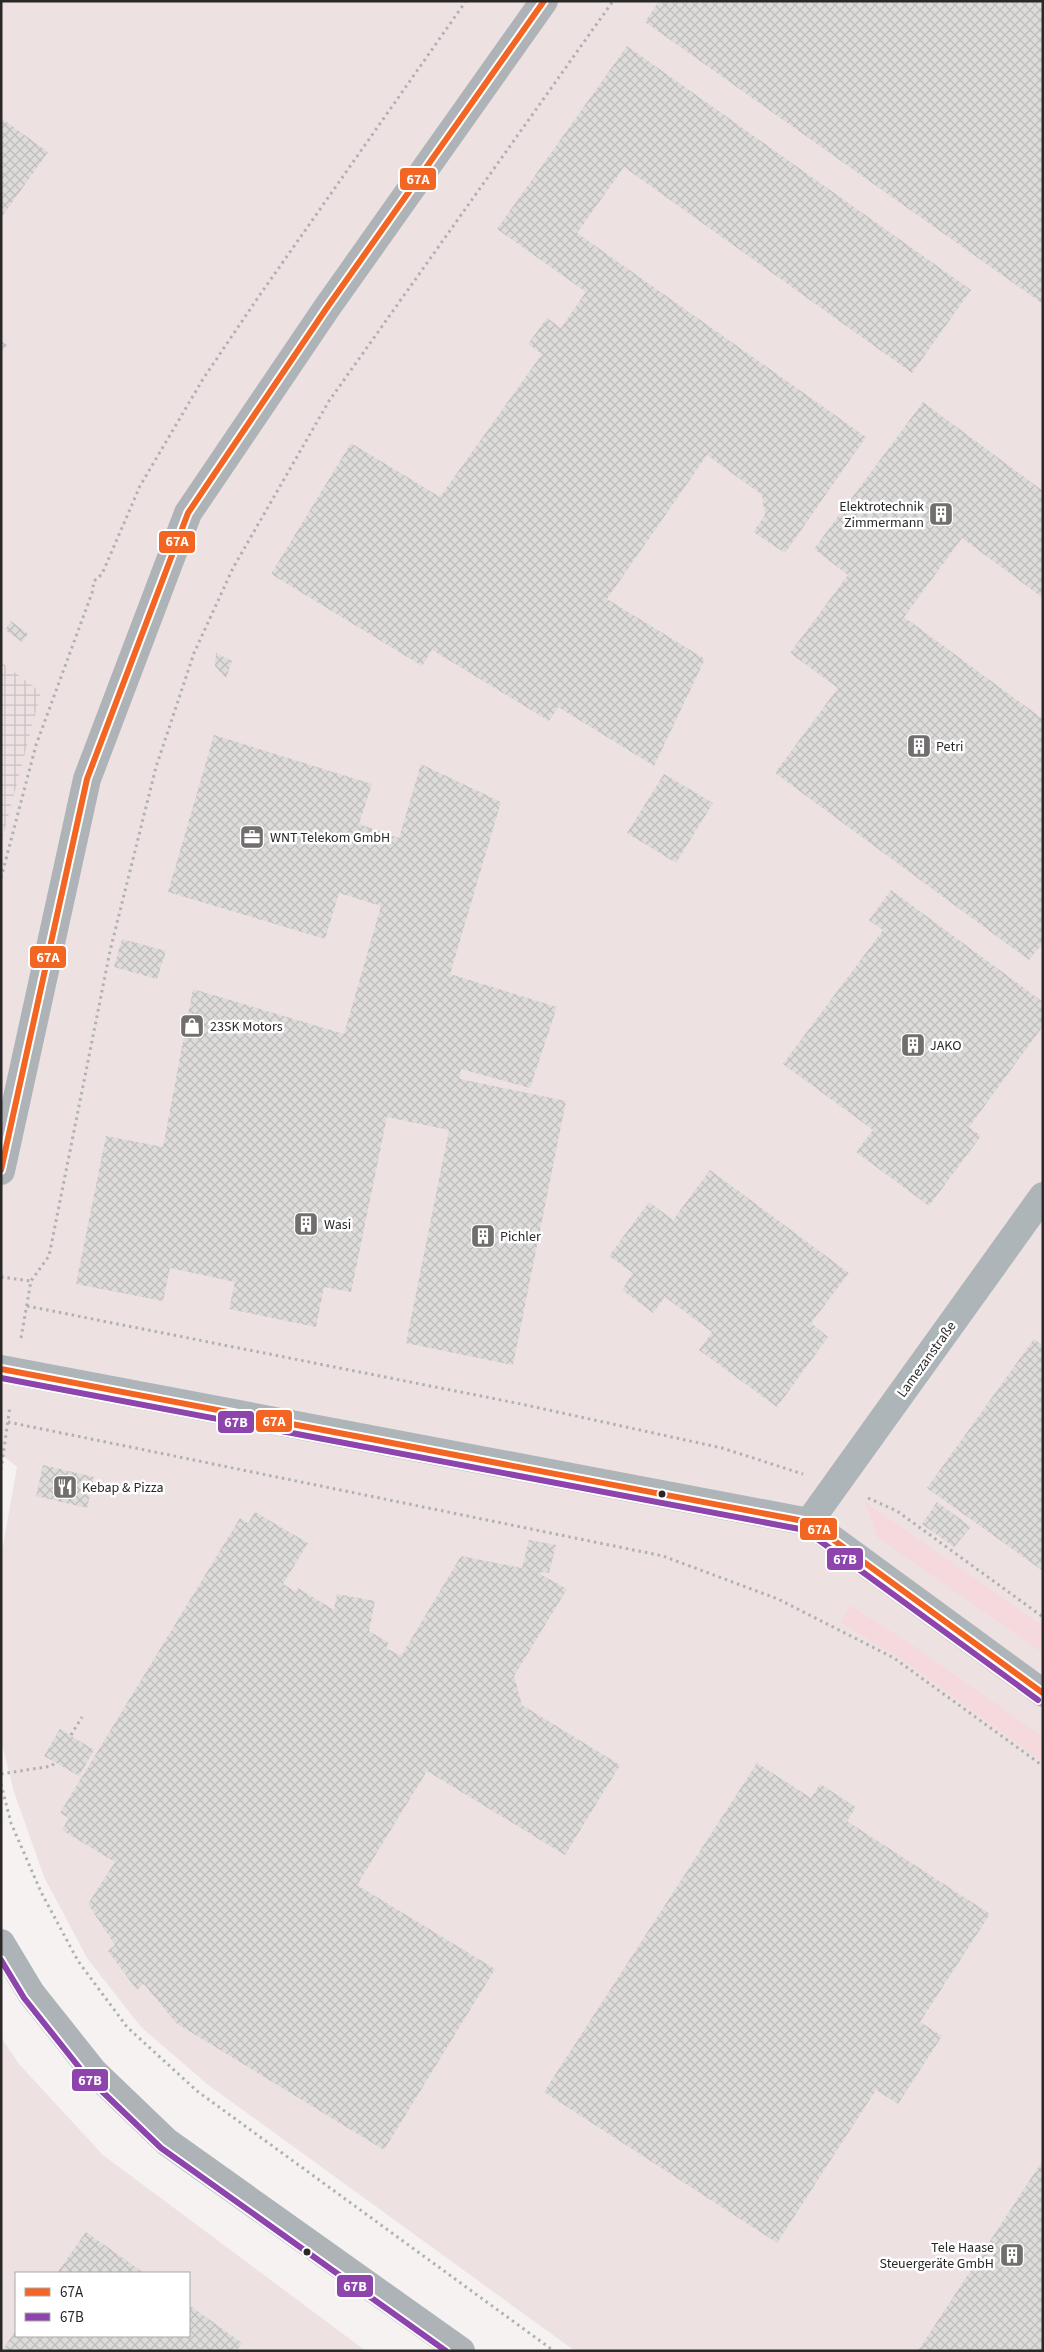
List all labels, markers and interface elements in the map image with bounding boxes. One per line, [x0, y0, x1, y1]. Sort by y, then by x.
line badge: 67A [399, 167, 437, 191]
text: 67A [407, 170, 430, 190]
place label: Elektrotechnik Zimmermann [839, 497, 924, 533]
building icon: Elektrotechnik Zimmermann [928, 501, 954, 527]
line badge: 67A [158, 530, 196, 554]
text: 67A [166, 532, 189, 552]
building icon: Petri [906, 733, 932, 759]
place label: Petri [936, 737, 963, 757]
office icon: WNT Telekom GmbH [239, 824, 265, 850]
place label: WNT Telekom GmbH [270, 828, 390, 848]
line badge: 67A [29, 945, 67, 969]
text: 67A [37, 948, 60, 968]
shop icon: 23SK Motors [179, 1013, 205, 1039]
place label: 23SK Motors [210, 1017, 283, 1037]
building icon: JAKO [900, 1032, 926, 1058]
place label: JAKO [930, 1036, 961, 1056]
building icon: Wasi [293, 1211, 319, 1237]
place label: Wasi [324, 1215, 351, 1235]
building icon: Pichler [470, 1223, 496, 1249]
place label: Pichler [500, 1227, 541, 1247]
street label: Lamezanstraße [892, 1317, 961, 1402]
line badge: 67A [255, 1409, 293, 1433]
line badge: 67B [217, 1410, 255, 1434]
text: 67A [263, 1412, 286, 1432]
text: 67B [224, 1413, 248, 1433]
restaurant icon: Kebap & Pizza [52, 1474, 78, 1500]
place label: Kebap & Pizza [82, 1478, 163, 1498]
unlabelled marker [657, 1489, 667, 1499]
line badge: 67A [799, 1517, 838, 1541]
text: 67A [808, 1520, 831, 1540]
line badge: 67B [826, 1547, 864, 1571]
text: 67B [833, 1550, 857, 1570]
line badge: 67B [71, 2068, 109, 2092]
text: 67B [78, 2071, 102, 2091]
place label: Tele Haase Steuergeräte GmbH [879, 2238, 994, 2274]
building icon: Tele Haase Steuergeräte GmbH [999, 2242, 1025, 2268]
unlabelled marker [302, 2247, 312, 2257]
legend [15, 2272, 190, 2337]
line badge: 67B [336, 2274, 374, 2298]
text: 67B [343, 2277, 367, 2297]
text: 67A [60, 2282, 84, 2303]
text: 67B [60, 2307, 84, 2328]

